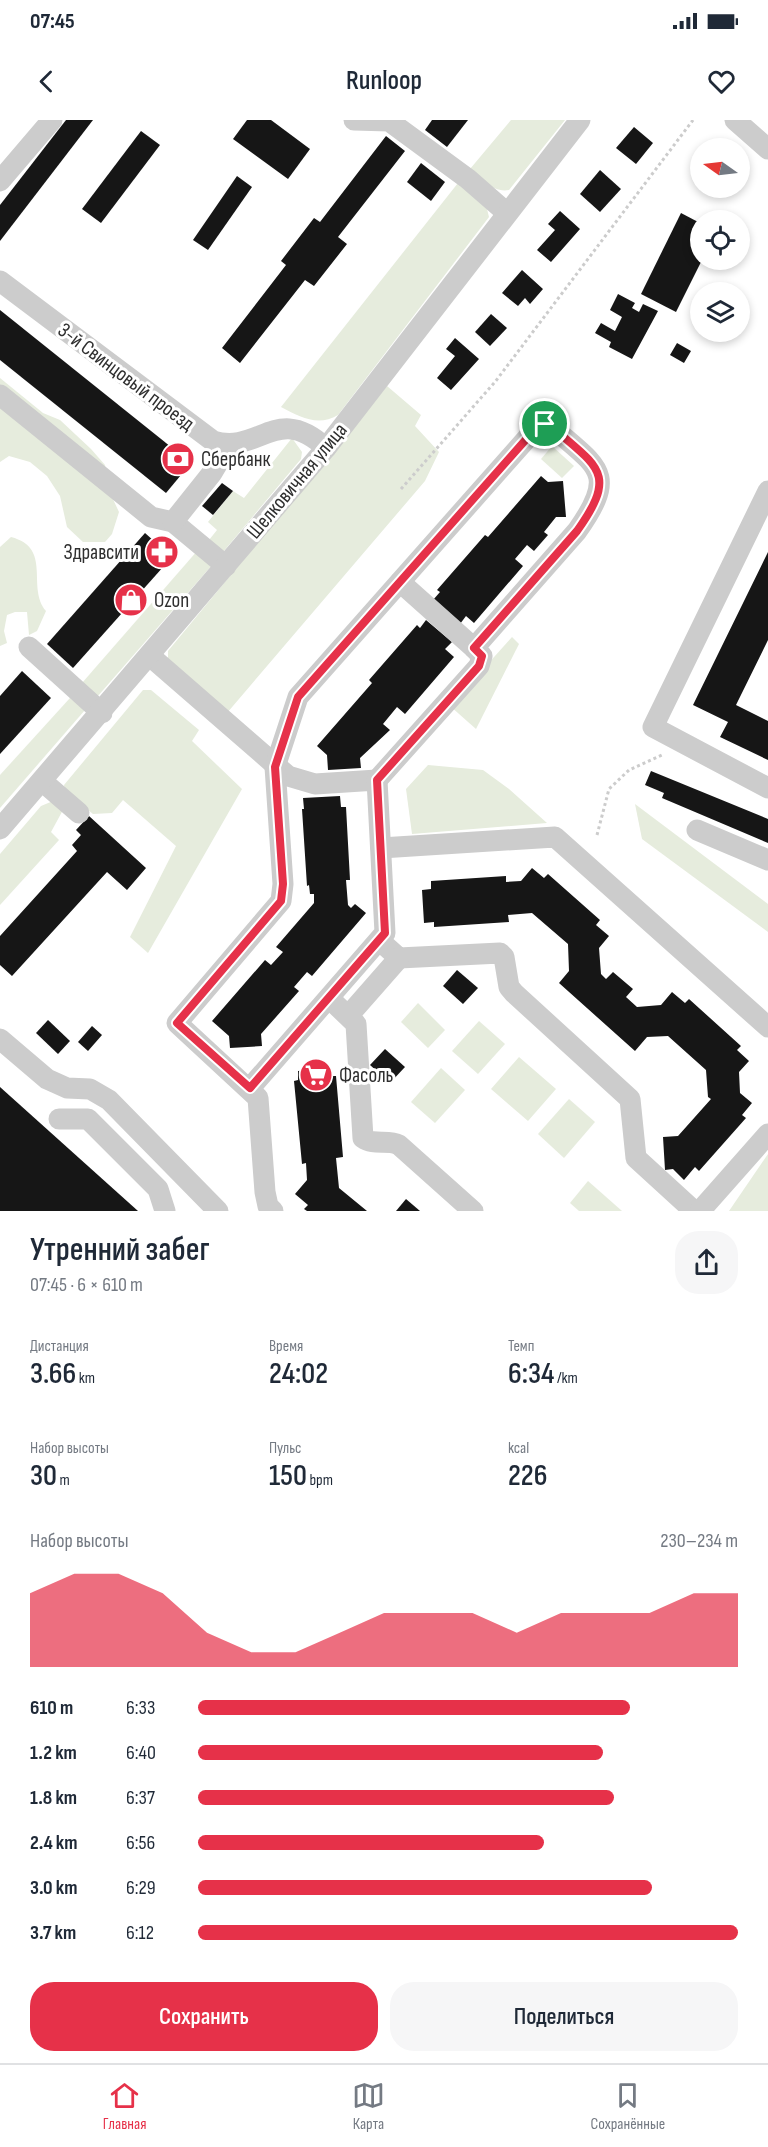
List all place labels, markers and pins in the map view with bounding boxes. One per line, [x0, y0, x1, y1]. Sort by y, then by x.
pin [519, 398, 570, 449]
bank icon: Сбербанк [160, 441, 196, 477]
place label: Сбербанк [201, 447, 271, 472]
pharmacy icon: Здравсити [144, 534, 180, 570]
place label: Здравсити [63, 540, 139, 565]
shop icon: Ozon [113, 582, 149, 618]
place label: Ozon [154, 588, 189, 613]
supermarket icon: Фасоль [298, 1057, 334, 1093]
place label: Фасоль [339, 1063, 394, 1088]

